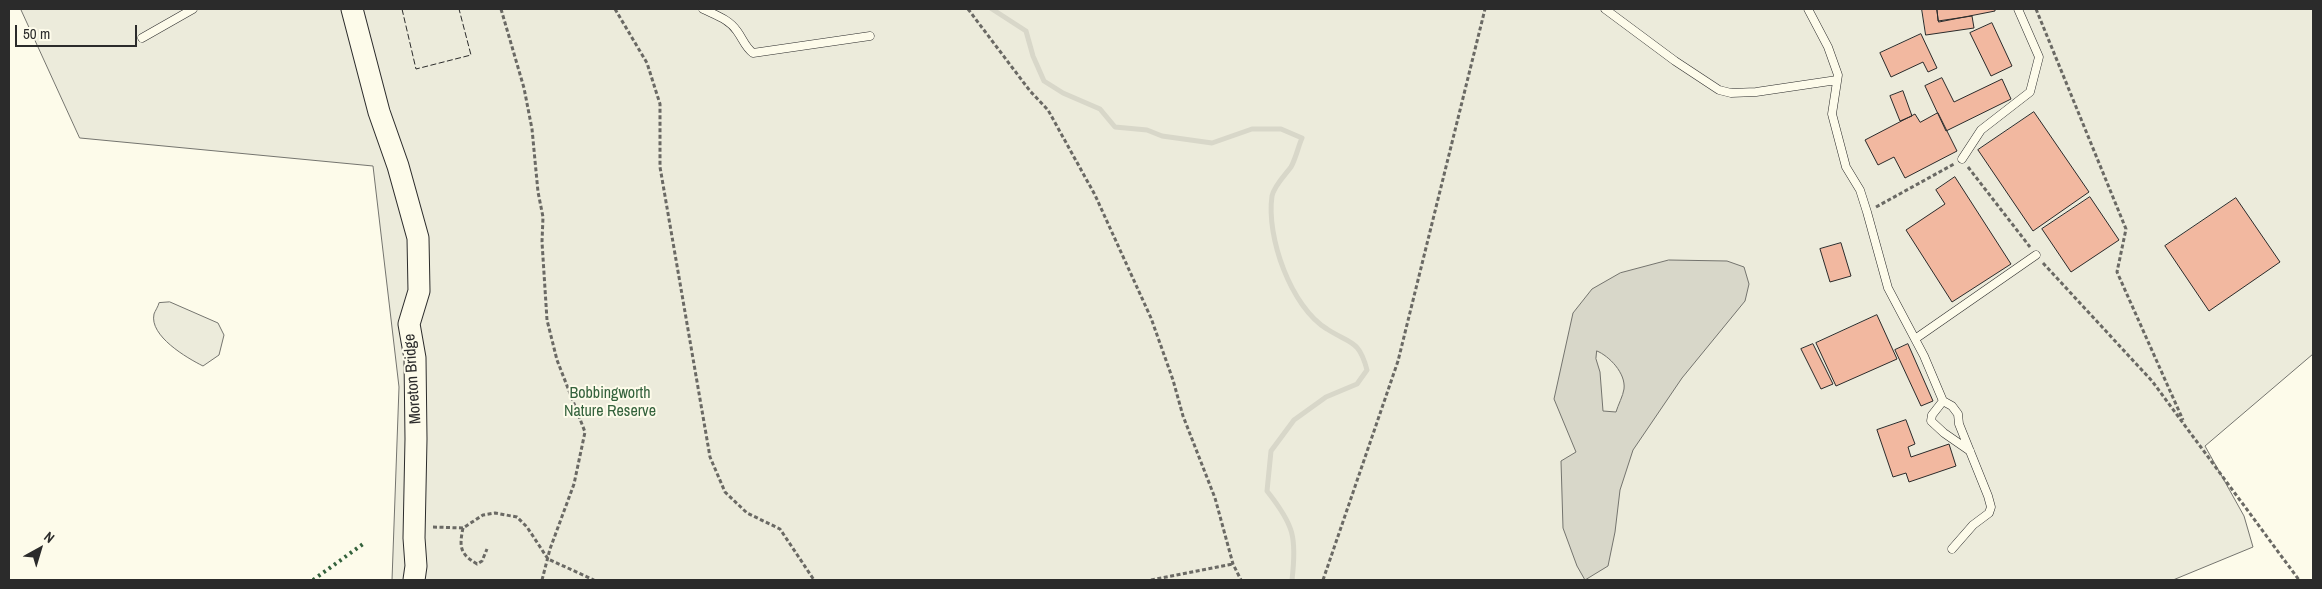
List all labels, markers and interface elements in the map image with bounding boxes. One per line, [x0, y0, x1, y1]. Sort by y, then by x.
scale bar [18, 15, 140, 47]
text: 50 m [23, 23, 50, 44]
street label: Moreton Bridge [400, 333, 426, 425]
park label: Bobbingworth Nature Reserve [564, 384, 656, 422]
north arrow [15, 524, 65, 574]
text: N [41, 528, 58, 547]

